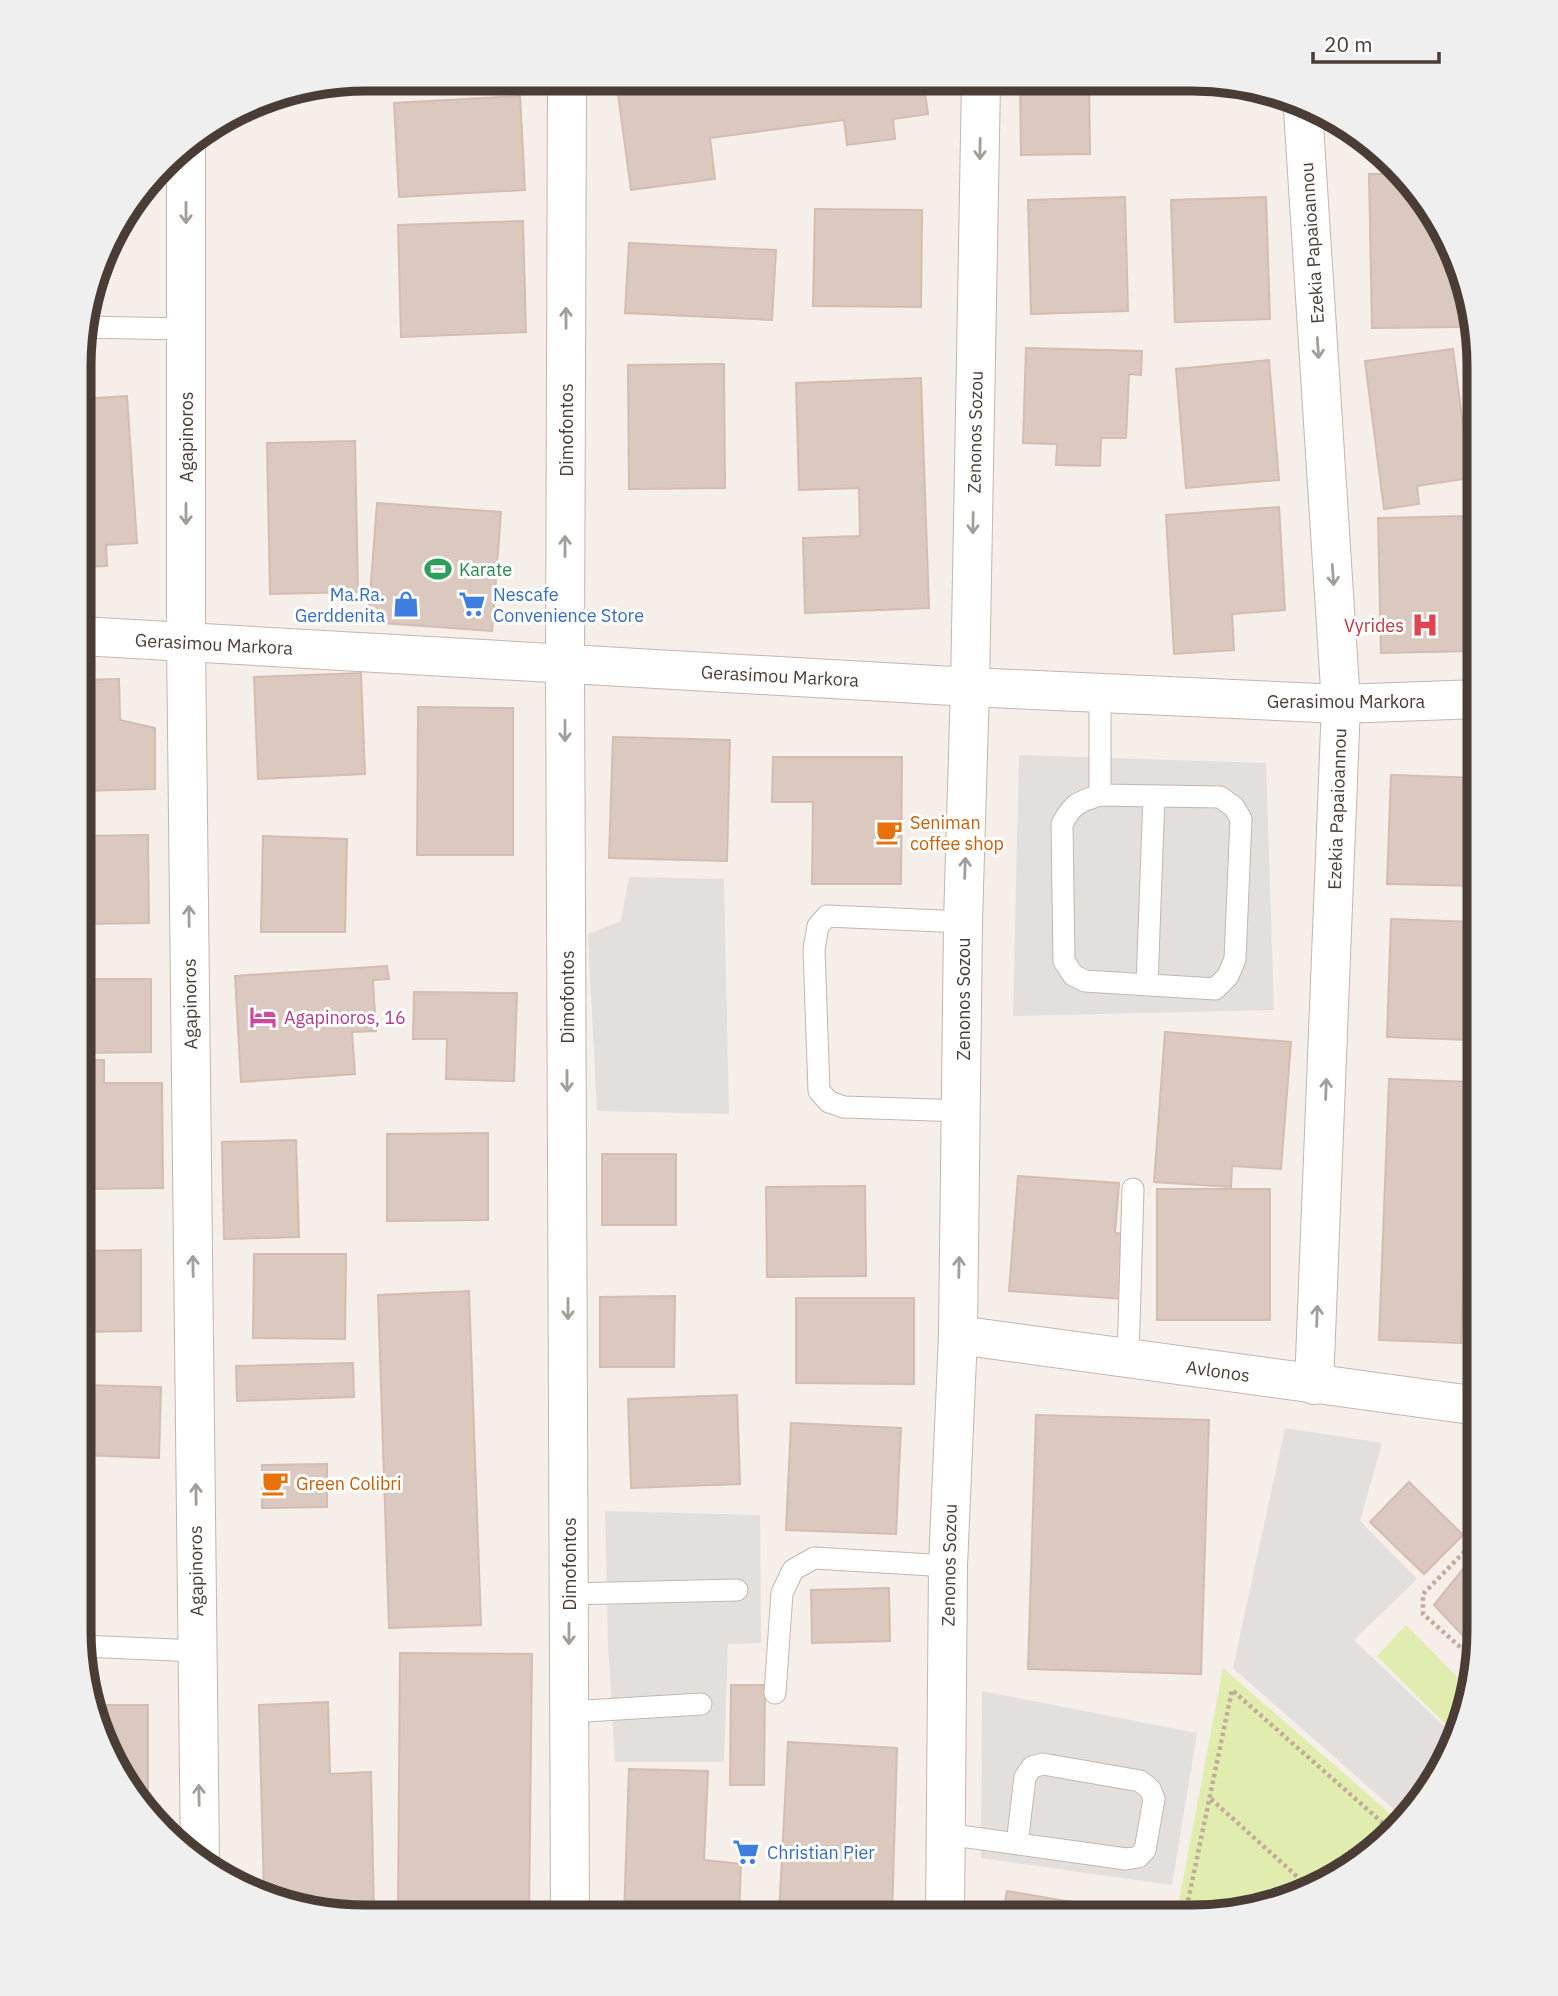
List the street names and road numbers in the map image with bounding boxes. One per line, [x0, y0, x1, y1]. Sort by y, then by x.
street label: Ezekia Papaioannou [1295, 162, 1329, 324]
street label: Zenonos Sozou [962, 370, 988, 494]
street label: Dimofontos [555, 383, 578, 477]
street label: Agapinoros [175, 391, 198, 483]
street label: Gerasimou Markora [134, 628, 294, 660]
street label: Gerasimou Markora [700, 660, 860, 692]
street label: Gerasimou Markora [1267, 690, 1426, 713]
street label: Ezekia Papaioannou [1323, 728, 1351, 890]
street label: Zenonos Sozou [952, 938, 975, 1060]
street label: Dimofontos [556, 950, 579, 1044]
street label: Agapinoros [178, 958, 202, 1050]
street label: Avlonos [1185, 1355, 1251, 1387]
street label: Zenonos Sozou [936, 1503, 962, 1627]
street label: Dimofontos [558, 1517, 581, 1611]
street label: Agapinoros [184, 1525, 208, 1617]

